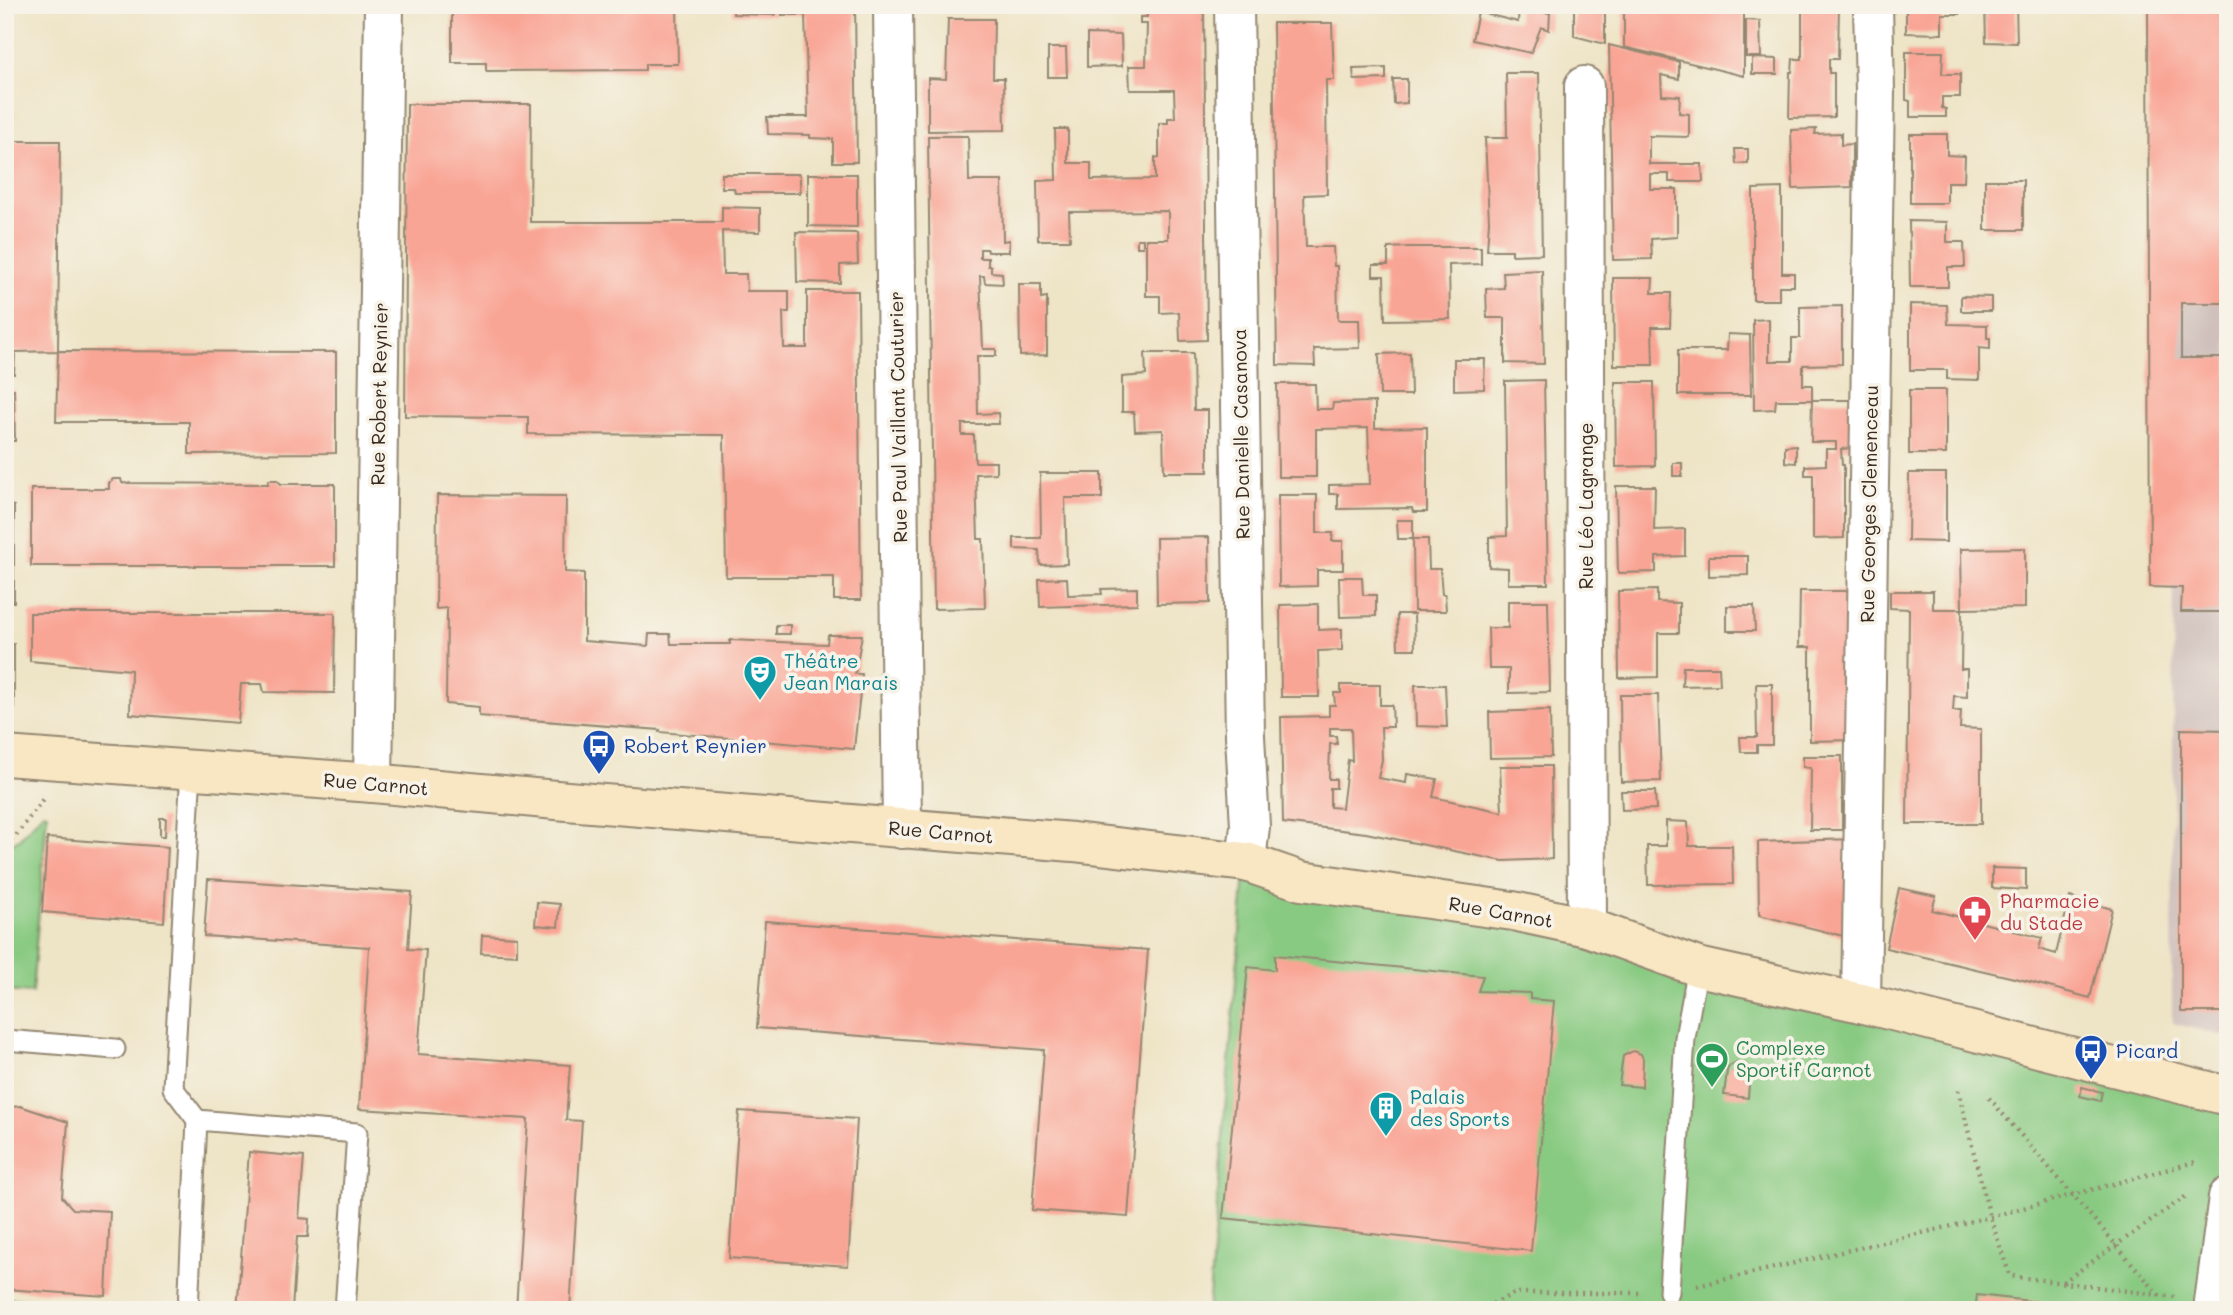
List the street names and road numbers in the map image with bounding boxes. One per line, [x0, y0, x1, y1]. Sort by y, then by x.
street label: Rue Paul Vaillant Couturier [883, 291, 912, 543]
street label: Rue Robert Reynier [364, 302, 393, 486]
street label: Rue Danielle Casanova [1226, 328, 1255, 540]
street label: Rue Georges Clemenceau [1854, 385, 1883, 623]
street label: Rue Léo Lagrange [1573, 422, 1598, 590]
street label: Rue Carnot [322, 766, 430, 801]
street label: Rue Carnot [887, 814, 995, 849]
street label: Rue Carnot [1447, 890, 1555, 933]

